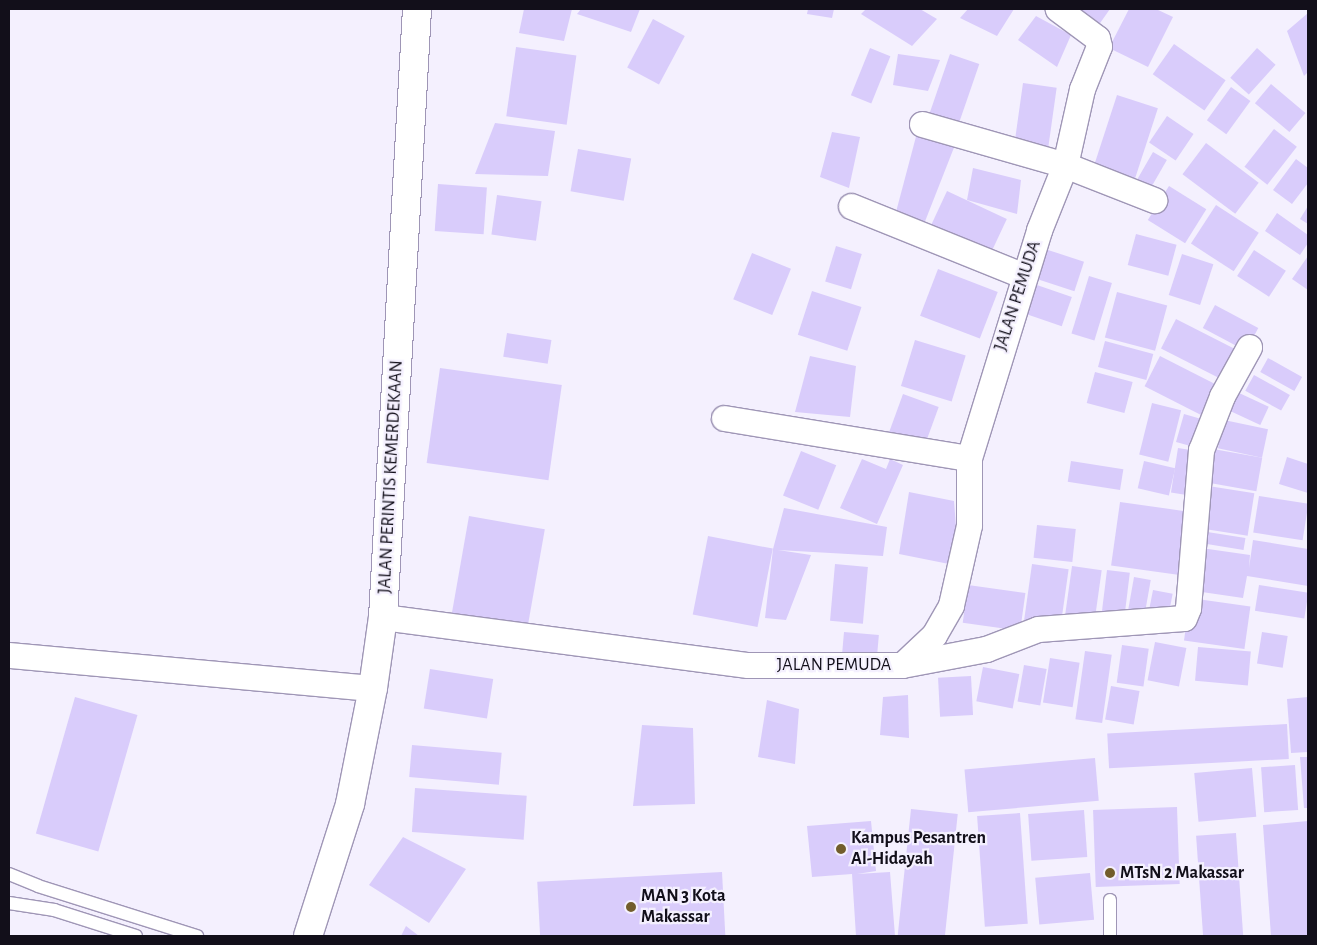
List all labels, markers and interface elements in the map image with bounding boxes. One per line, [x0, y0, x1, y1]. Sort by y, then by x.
street label: JALAN PEMUDA [990, 238, 1046, 354]
street label: JALAN PERINTIS KEMERDEKAAN [374, 360, 408, 594]
street label: JALAN PEMUDA [777, 654, 891, 676]
place label: Kampus Pesantren Al-Hidayah [851, 828, 986, 871]
marker: Kampus Pesantren Al-Hidayah [835, 843, 847, 855]
place label: MTsN 2 Makassar [1120, 862, 1244, 884]
marker: MTsN 2 Makassar [1104, 867, 1116, 879]
place label: MAN 3 Kota Makassar [641, 886, 726, 929]
marker: MAN 3 Kota Makassar [625, 901, 637, 913]

